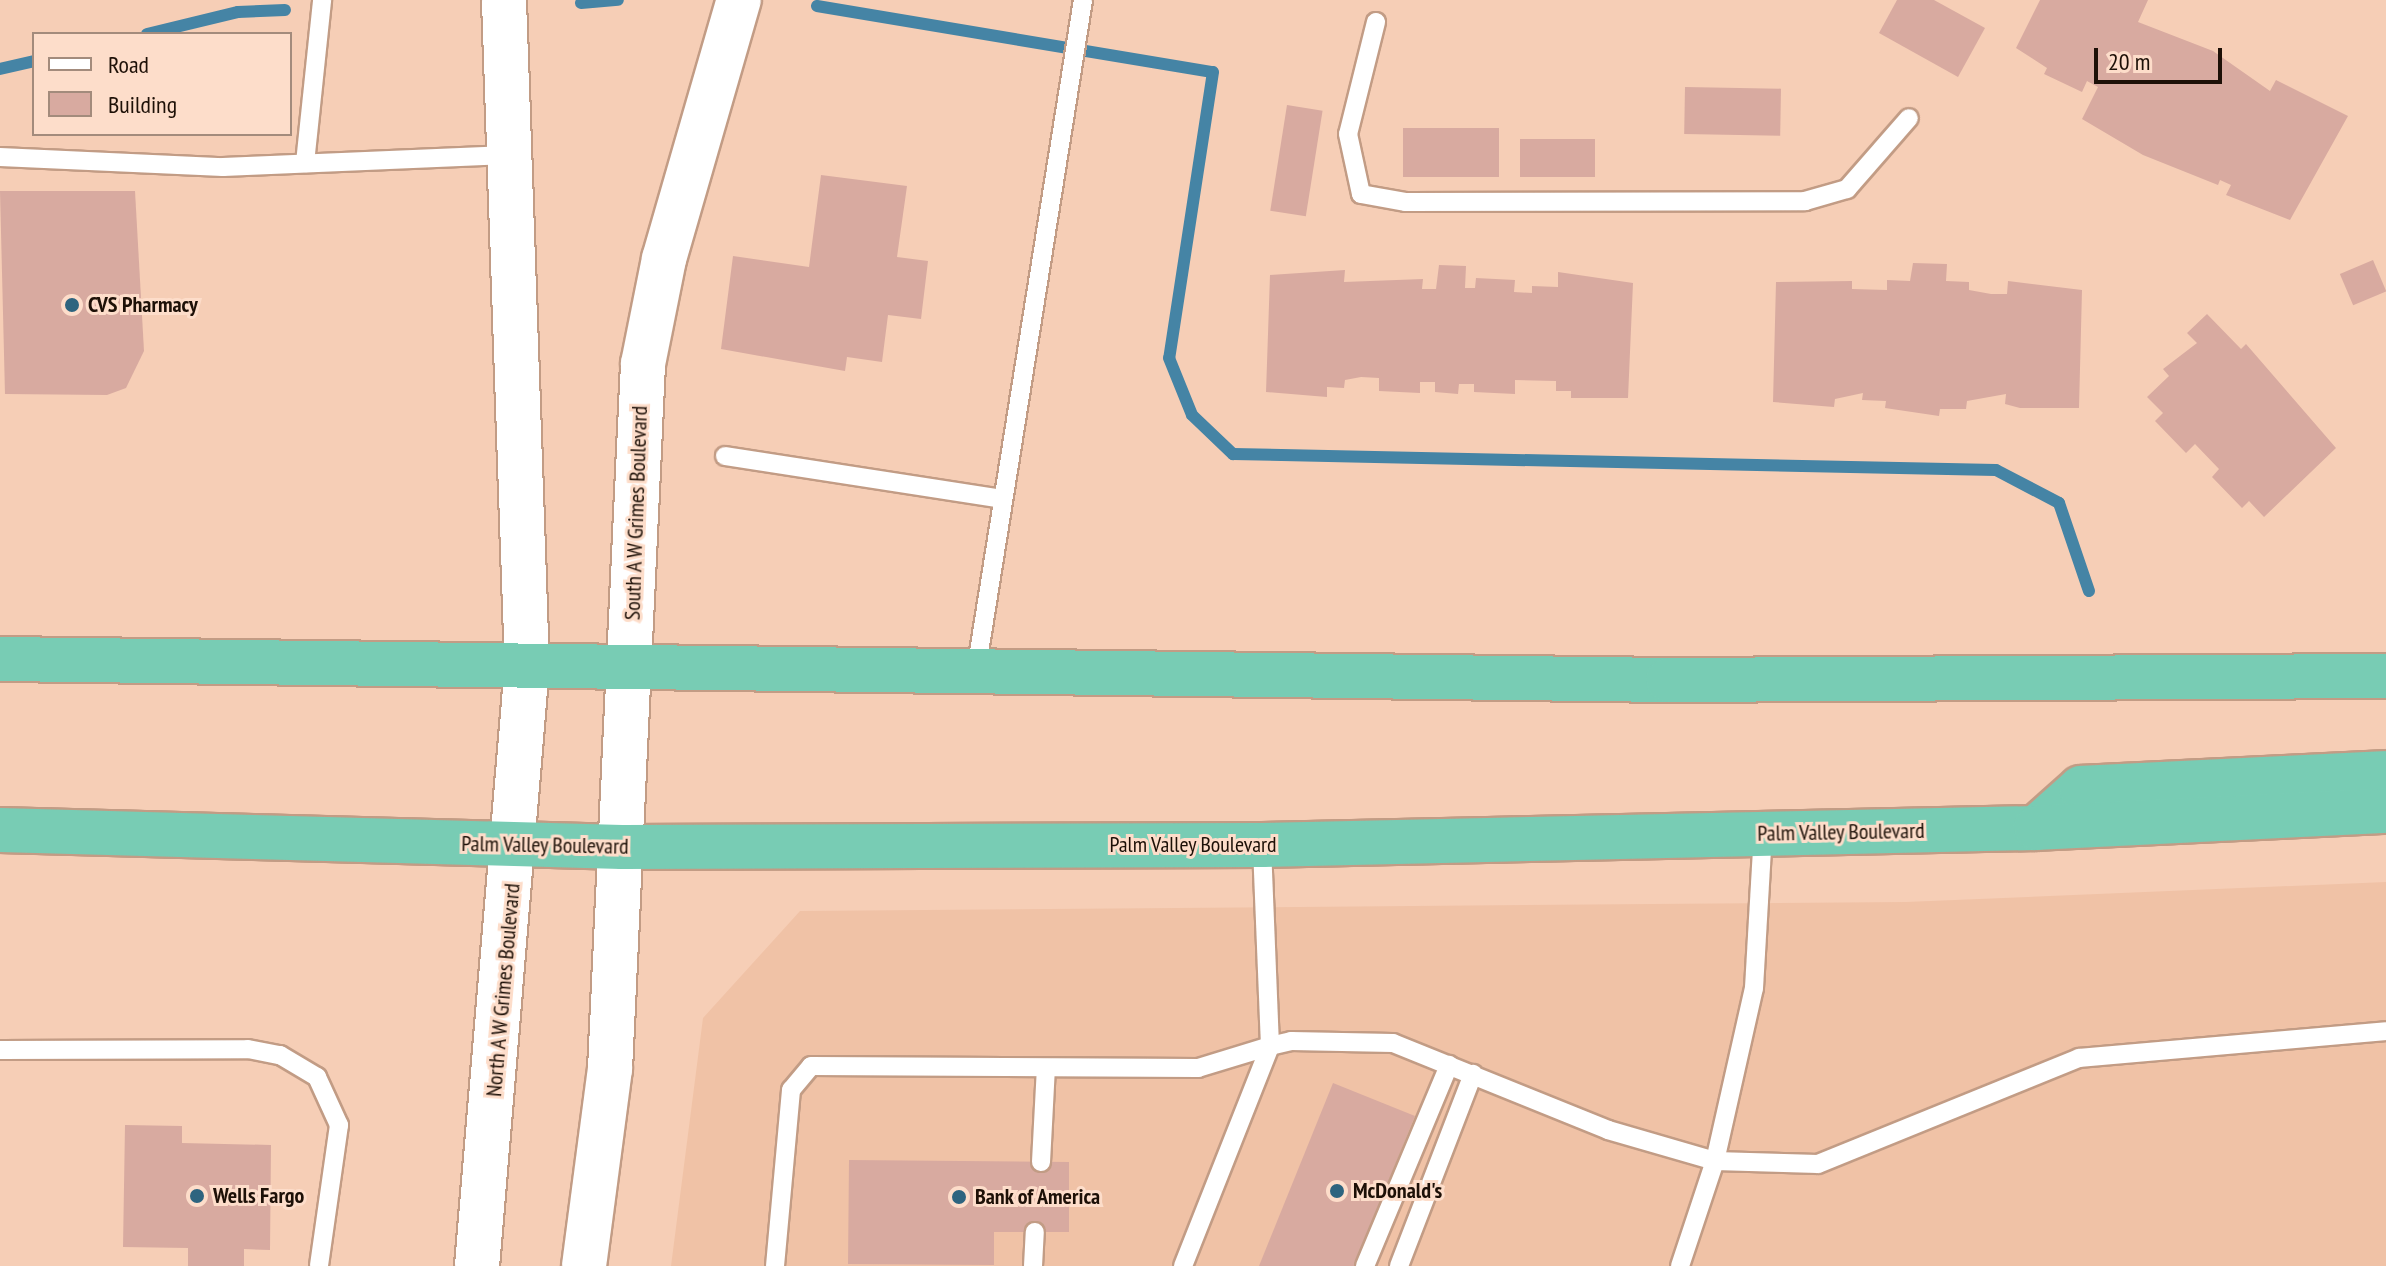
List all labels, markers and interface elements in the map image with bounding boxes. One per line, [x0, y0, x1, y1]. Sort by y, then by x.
legend [32, 32, 292, 136]
scale bar [2098, 32, 2226, 82]
text: 20 m [2108, 46, 2150, 77]
text: Road [108, 49, 149, 80]
text: Building [108, 89, 177, 120]
place label: CVS Pharmacy [88, 292, 198, 318]
marker: CVS Pharmacy [63, 296, 81, 314]
street label: South A W Grimes Boulevard [619, 404, 653, 622]
street label: Palm Valley Boulevard [1757, 817, 1925, 847]
street label: Palm Valley Boulevard [461, 830, 629, 860]
street label: Palm Valley Boulevard [1109, 832, 1277, 858]
street label: North A W Grimes Boulevard [480, 881, 526, 1099]
place label: McDonald's [1353, 1178, 1442, 1204]
marker: McDonald's [1328, 1182, 1346, 1200]
place label: Wells Fargo [213, 1183, 304, 1209]
place label: Bank of America [975, 1184, 1101, 1210]
marker: Wells Fargo [188, 1187, 206, 1205]
marker: Bank of America [950, 1188, 968, 1206]

